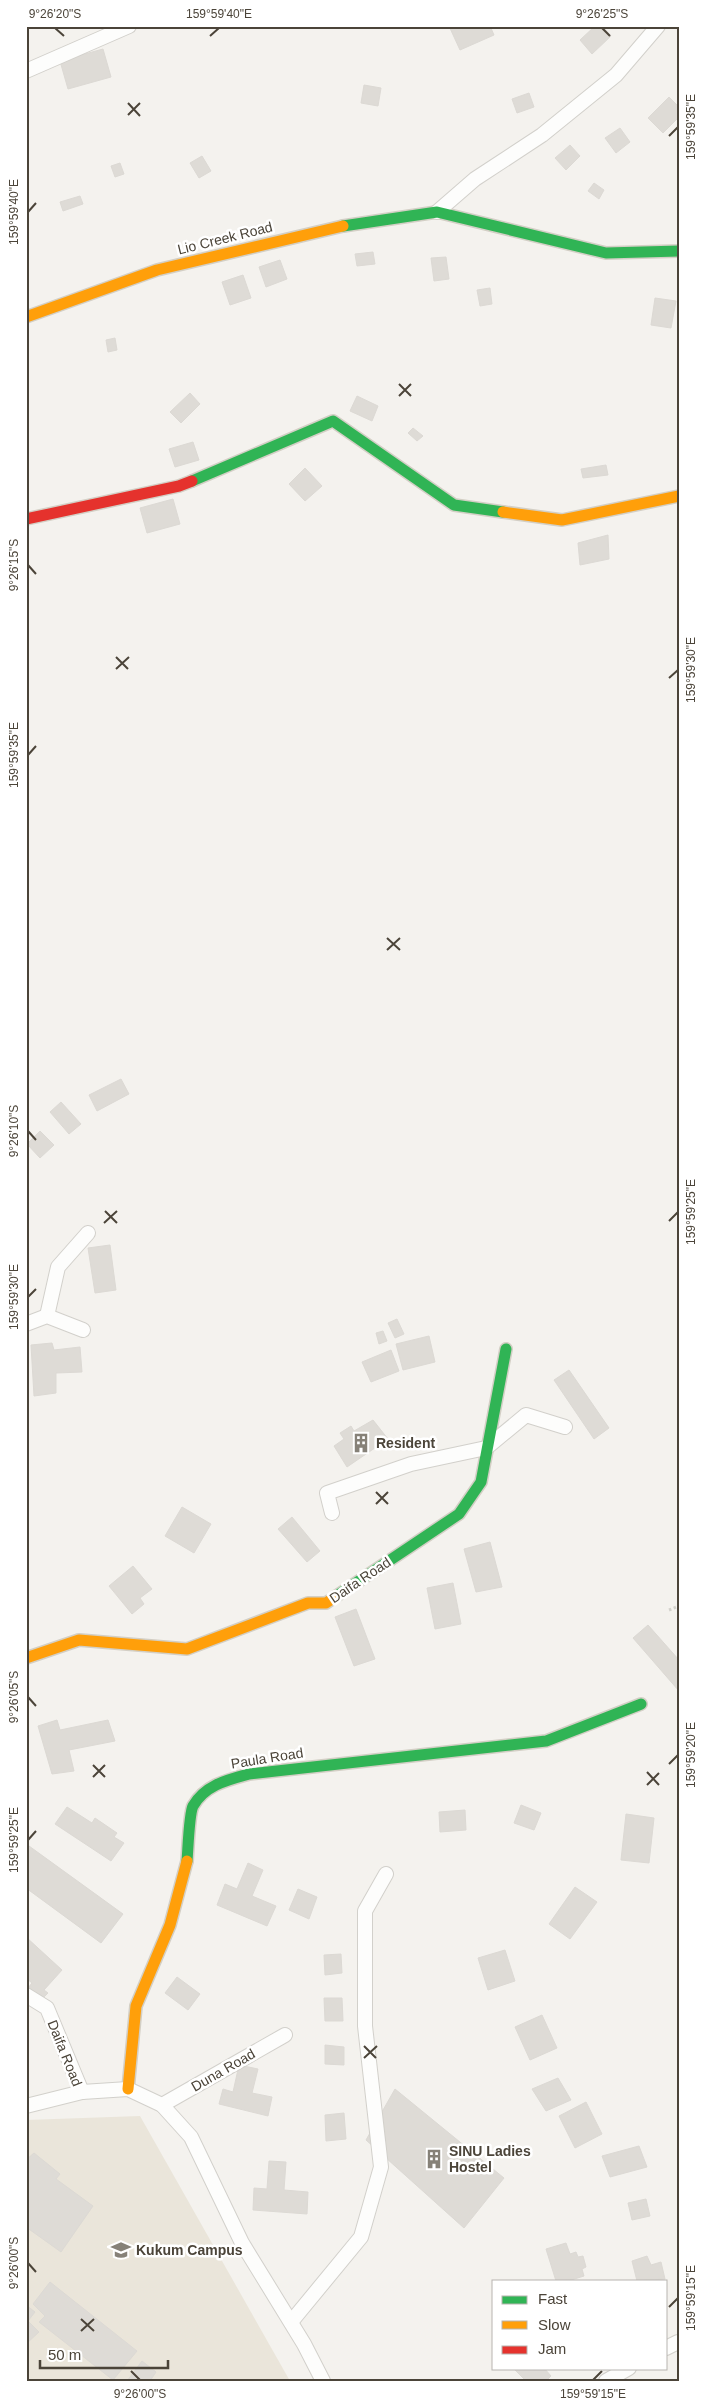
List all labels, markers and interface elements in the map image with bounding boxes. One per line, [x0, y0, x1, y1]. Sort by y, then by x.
text: 9°26'20"S [29, 7, 81, 21]
text: 159°59'40"E [186, 7, 252, 21]
text: 9°26'25"S [576, 7, 628, 21]
text: 159°59'35"E [684, 94, 698, 160]
text: 159°59'40"E [7, 179, 21, 245]
street label: Lio Creek Road [176, 218, 274, 258]
text: 9°26'15"S [7, 539, 21, 591]
text: 159°59'30"E [684, 637, 698, 703]
text: 159°59'35"E [7, 722, 21, 788]
text: 9°26'10"S [7, 1105, 21, 1157]
text: 159°59'25"E [684, 1179, 698, 1245]
text: 159°59'30"E [7, 1264, 21, 1330]
building icon: Resident [350, 1432, 372, 1454]
place label: Resident [376, 1435, 435, 1451]
street label: Daifa Road [326, 1554, 394, 1606]
text: 9°26'05"S [7, 1671, 21, 1723]
text: 159°59'20"E [684, 1722, 698, 1788]
street label: Paula Road [230, 1744, 304, 1772]
text: 159°59'25"E [7, 1807, 21, 1873]
street label: Daifa Road [44, 2018, 86, 2088]
street label: Duna Road [188, 2045, 258, 2095]
place label: SINU Ladies Hostel [449, 2143, 531, 2175]
building icon: SINU Ladies Hostel [423, 2148, 445, 2170]
text: 9°26'00"S [7, 2237, 21, 2289]
school or university icon: Kukum Campus [110, 2239, 132, 2261]
place label: Kukum Campus [136, 2242, 243, 2258]
text: 159°59'15"E [684, 2265, 698, 2331]
legend [492, 2280, 668, 2370]
text: Fast [538, 2290, 568, 2307]
text: Slow [538, 2316, 571, 2333]
scale bar [40, 2337, 168, 2369]
text: Jam [538, 2340, 566, 2357]
text: 50 m [48, 2346, 81, 2363]
text: 9°26'00"S [114, 2387, 166, 2401]
text: 159°59'15"E [560, 2387, 626, 2401]

